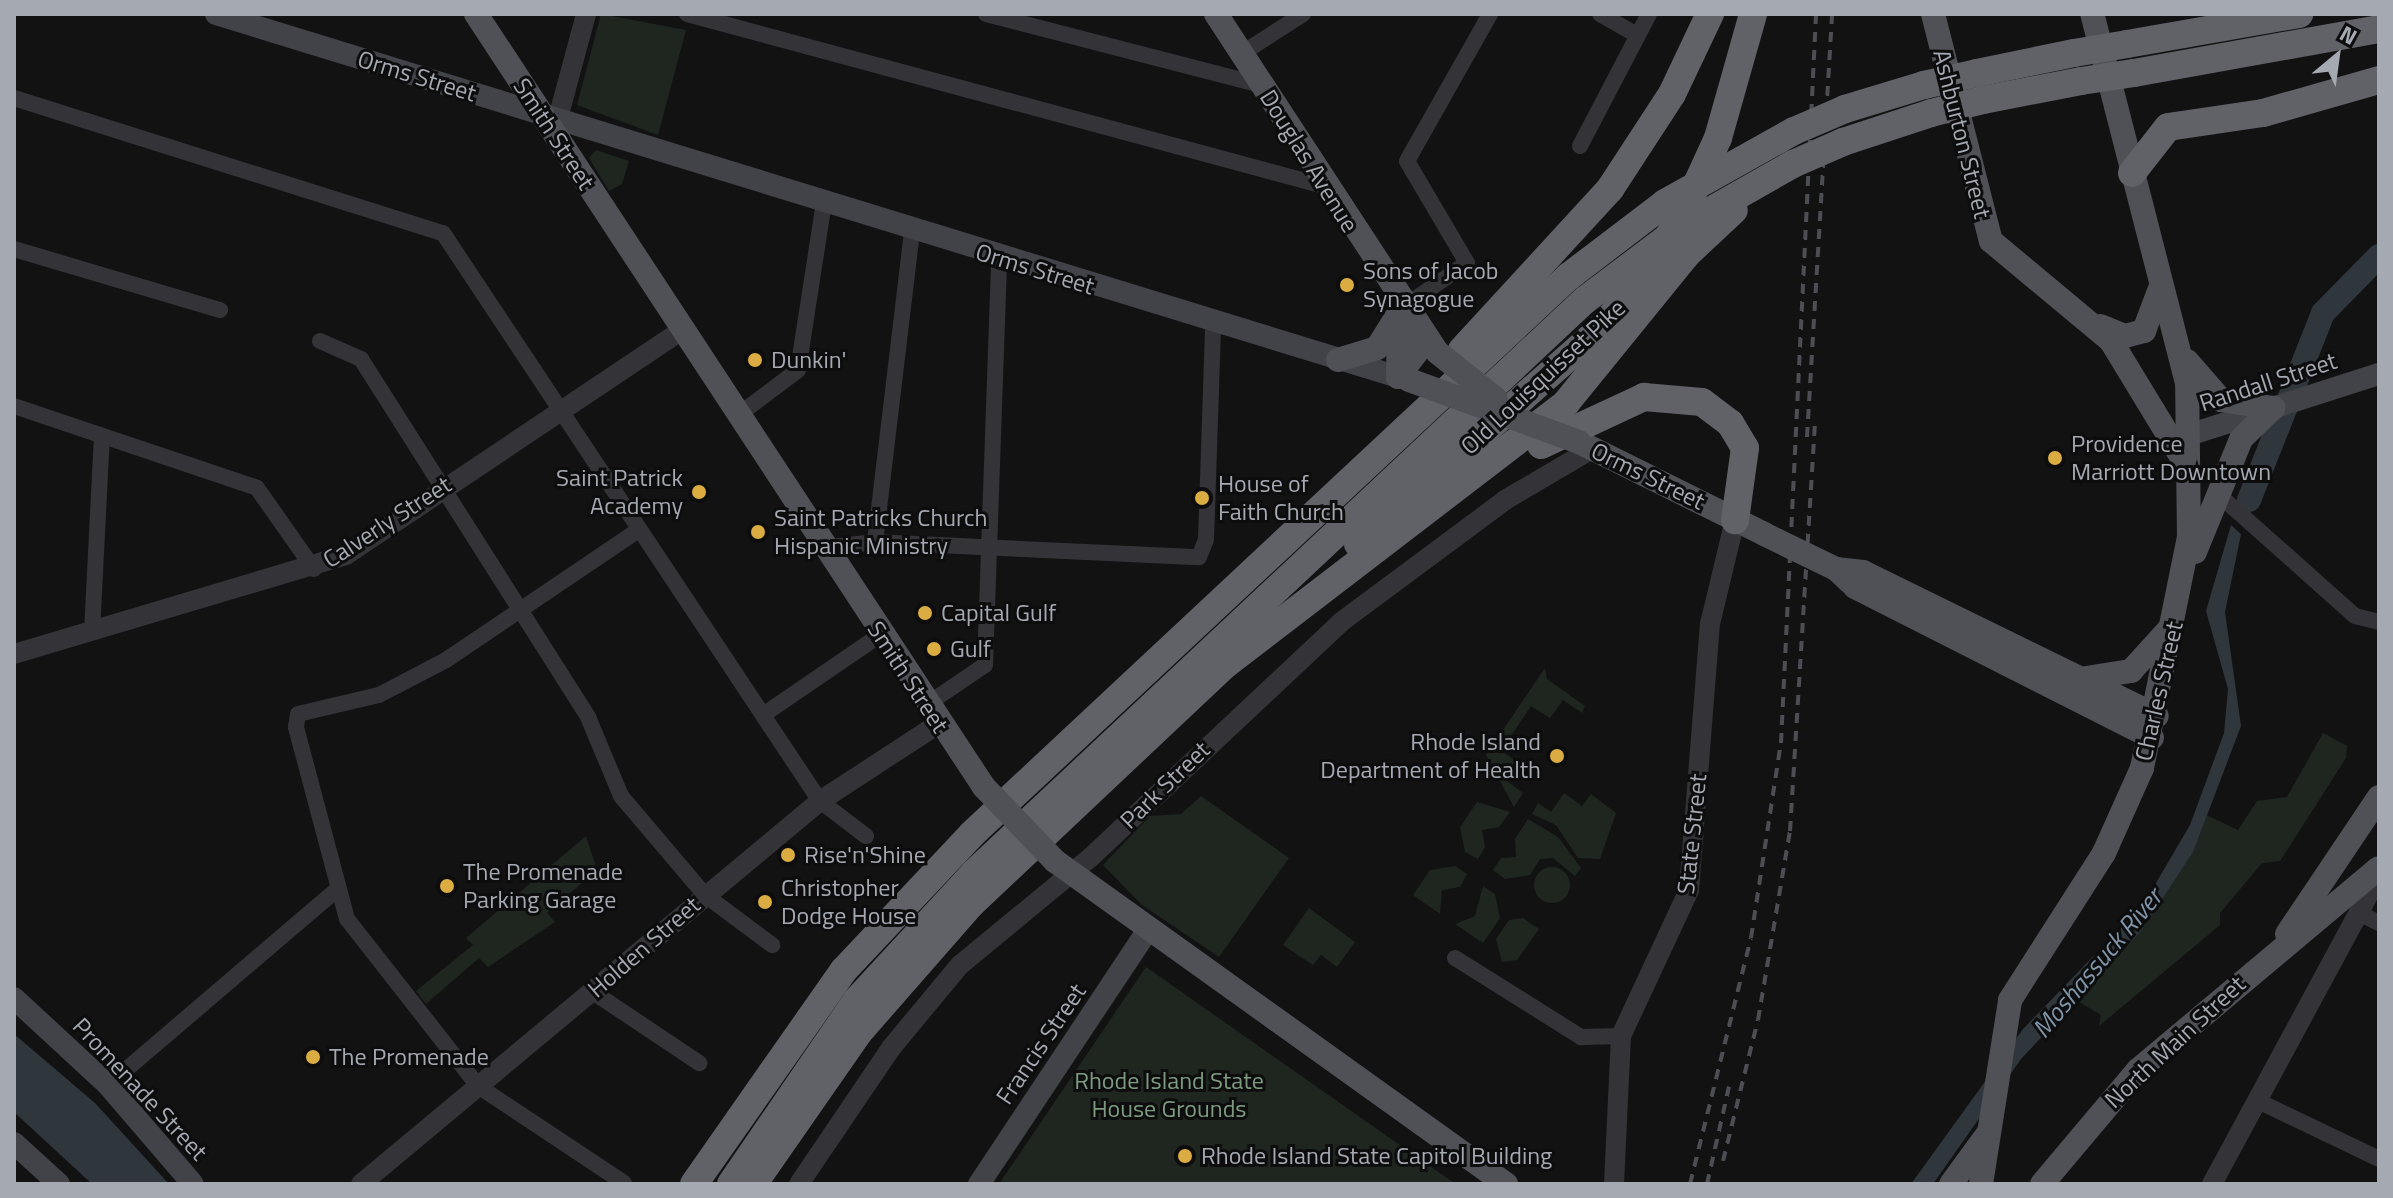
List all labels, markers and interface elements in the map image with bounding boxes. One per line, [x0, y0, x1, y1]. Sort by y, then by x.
north arrow [2297, 16, 2377, 96]
text: N [2334, 16, 2364, 54]
street label: Orms Street [354, 44, 480, 108]
street label: Ashburton Street [1927, 47, 1997, 221]
street label: Smith Street [507, 73, 601, 195]
street label: Douglas Avenue [1254, 85, 1364, 237]
street label: Orms Street [972, 237, 1098, 301]
place label: Sons of Jacob Synagogue [1363, 257, 1498, 313]
marker: Sons of Jacob Synagogue [1338, 276, 1356, 294]
street label: Old Louisquisset Pike [1455, 293, 1631, 461]
place label: Dunkin' [771, 346, 846, 374]
street label: Randall Street [2196, 346, 2340, 418]
marker: Dunkin' [746, 351, 764, 369]
place label: Providence Marriott Downtown [2071, 430, 2271, 486]
street label: Orms Street [1587, 436, 1709, 516]
marker: Providence Marriott Downtown [2046, 449, 2064, 467]
place label: Saint Patrick Academy [556, 464, 683, 520]
street label: Calverly Street [318, 470, 456, 574]
place label: House of Faith Church [1218, 470, 1344, 526]
marker: Saint Patrick Academy [690, 483, 708, 501]
marker: House of Faith Church [1193, 489, 1211, 507]
place label: Saint Patricks Church Hispanic Ministry [774, 504, 987, 560]
marker: Saint Patricks Church Hispanic Ministry [749, 523, 767, 541]
place label: Capital Gulf [941, 599, 1056, 627]
marker: Capital Gulf [916, 604, 934, 622]
street label: Smith Street [861, 616, 955, 738]
street label: Charles Street [2129, 618, 2189, 764]
place label: Gulf [950, 635, 991, 663]
marker: Gulf [925, 640, 943, 658]
place label: Rhode Island Department of Health [1320, 728, 1541, 784]
street label: Park Street [1114, 735, 1216, 835]
marker: Rhode Island Department of Health [1548, 747, 1566, 765]
street label: State Street [1671, 772, 1713, 896]
place label: Rise'n'Shine [804, 841, 926, 869]
marker: Rise'n'Shine [779, 846, 797, 864]
place label: The Promenade Parking Garage [463, 858, 623, 914]
place label: Christopher Dodge House [781, 874, 916, 930]
marker: The Promenade Parking Garage [438, 877, 456, 895]
water label: Moshassuck River [2026, 882, 2168, 1044]
street label: Holden Street [582, 890, 706, 1004]
marker: Christopher Dodge House [756, 893, 774, 911]
street label: North Main Street [2099, 970, 2251, 1114]
street label: Francis Street [990, 978, 1092, 1110]
street label: Promenade Street [67, 1012, 213, 1166]
place label: The Promenade [329, 1043, 489, 1071]
marker: The Promenade [304, 1048, 322, 1066]
park label: Rhode Island State House Grounds [1074, 1067, 1264, 1123]
place label: Rhode Island State Capitol Building [1201, 1142, 1552, 1170]
marker: Rhode Island State Capitol Building [1176, 1147, 1194, 1165]

